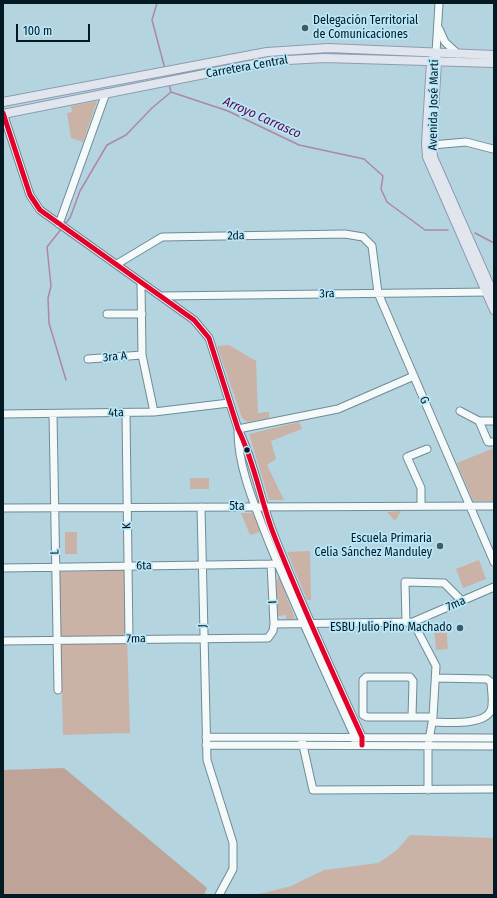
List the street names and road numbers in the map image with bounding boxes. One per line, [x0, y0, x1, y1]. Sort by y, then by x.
street label: Carretera Central [205, 53, 289, 81]
street label: Avenida José Martí [426, 59, 442, 151]
street label: 2da [227, 229, 245, 243]
street label: 3ra [319, 287, 335, 301]
street label: 3ra A [102, 349, 128, 365]
street label: G [416, 394, 432, 406]
street label: 4ta [108, 406, 124, 420]
street label: 5ta [229, 500, 245, 514]
street label: K [120, 523, 134, 529]
street label: L [48, 549, 62, 555]
street label: 6ta [136, 559, 152, 573]
street label: 7ma [444, 593, 468, 615]
street label: I [266, 600, 280, 604]
street label: J [196, 624, 210, 628]
street label: 7ma [126, 632, 146, 646]

